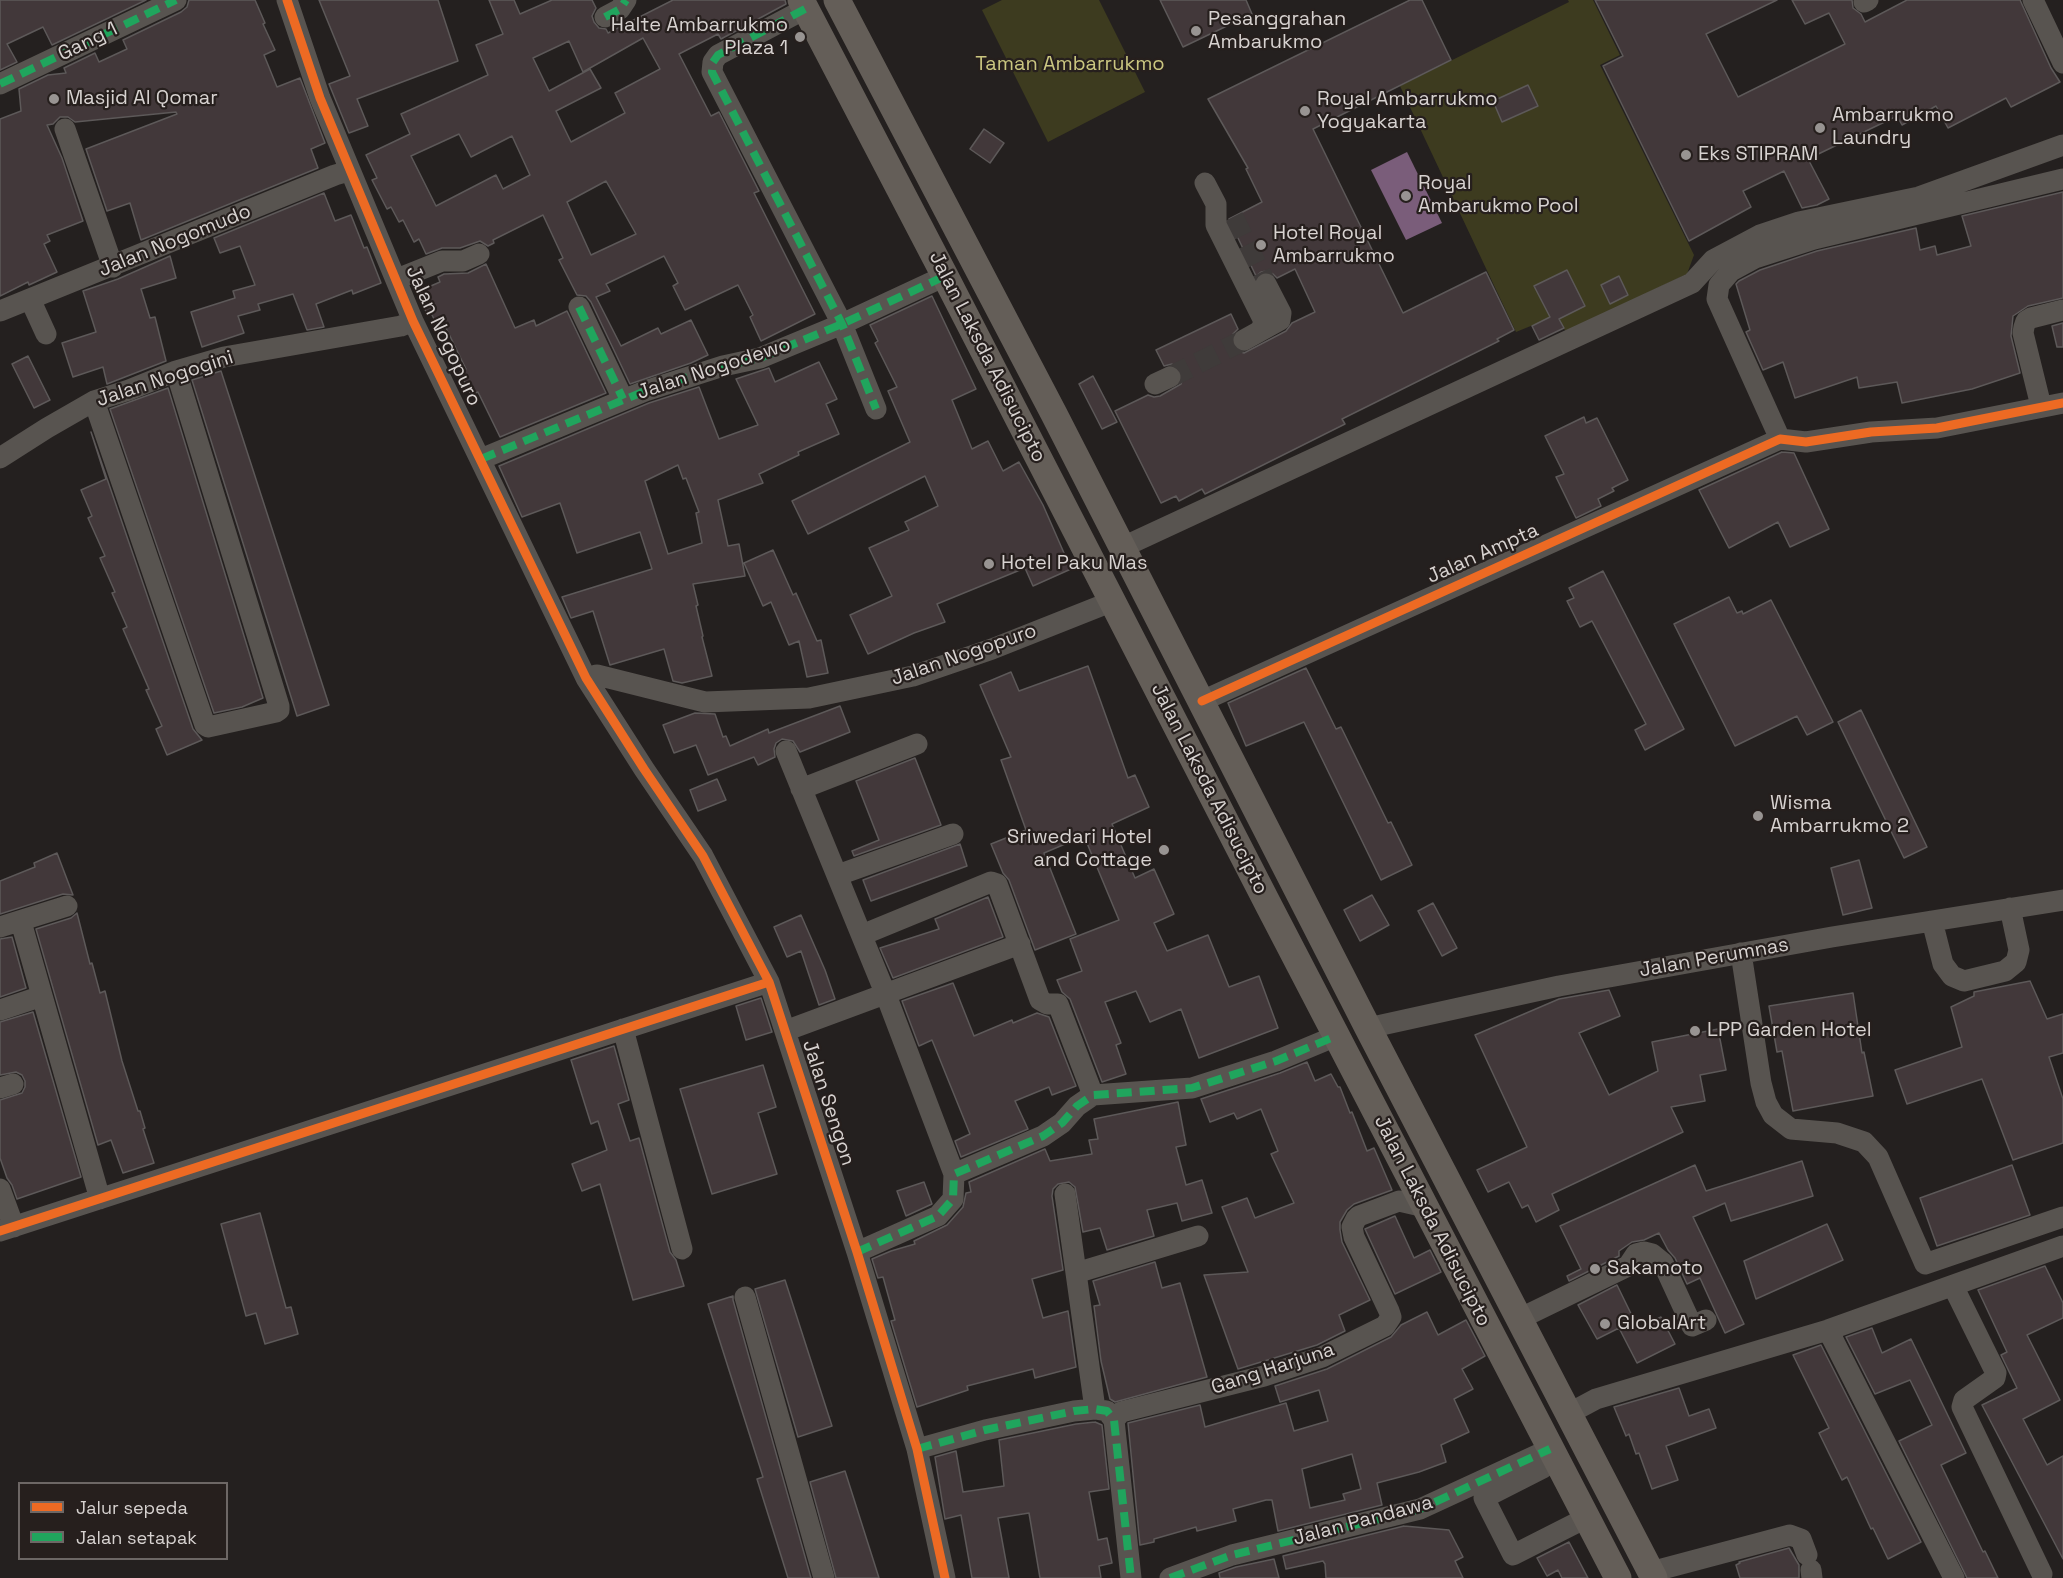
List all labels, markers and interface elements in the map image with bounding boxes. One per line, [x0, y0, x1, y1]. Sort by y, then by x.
place label: Pesanggrahan Ambarukmo [1208, 8, 1346, 55]
place label: Halte Ambarrukmo Plaza 1 [611, 14, 788, 61]
street label: Gang 1 [54, 17, 122, 67]
marker: Pesanggrahan Ambarukmo [1189, 24, 1203, 38]
marker: Halte Ambarrukmo Plaza 1 [793, 30, 807, 44]
park label: Taman Ambarrukmo [975, 53, 1165, 77]
place label: Masjid Al Qomar [66, 87, 218, 111]
place label: Royal Ambarrukmo Yogyakarta [1317, 88, 1498, 135]
marker: Masjid Al Qomar [47, 92, 61, 106]
marker: Royal Ambarrukmo Yogyakarta [1298, 104, 1312, 118]
place label: Ambarrukmo Laundry [1832, 104, 1954, 151]
marker: Ambarrukmo Laundry [1813, 121, 1827, 135]
place label: Eks STIPRAM [1698, 143, 1818, 167]
marker: Eks STIPRAM [1679, 148, 1693, 162]
place label: Royal Ambarukmo Pool [1418, 172, 1579, 219]
marker: Royal Ambarukmo Pool [1399, 189, 1413, 203]
street label: Jalan Nogomudo [95, 200, 255, 282]
place label: Hotel Royal Ambarrukmo [1273, 222, 1395, 269]
marker: Hotel Royal Ambarrukmo [1254, 238, 1268, 252]
street label: Jalan Laksda Adisucipto [923, 248, 1051, 466]
street label: Jalan Nogopuro [400, 262, 486, 410]
street label: Jalan Nogodewo [634, 333, 794, 405]
street label: Jalan Nogogini [94, 346, 236, 412]
street label: Jalan Ampta [1423, 519, 1543, 589]
place label: Hotel Paku Mas [1001, 552, 1148, 576]
marker: Hotel Paku Mas [982, 557, 996, 571]
street label: Jalan Nogopuro [888, 619, 1040, 691]
street label: Jalan Laksda Adisucipto [1145, 680, 1273, 898]
place label: Wisma Ambarrukmo 2 [1770, 792, 1909, 839]
marker: Wisma Ambarrukmo 2 [1751, 809, 1765, 823]
place label: Sriwedari Hotel and Cottage [1007, 826, 1152, 873]
marker: Sriwedari Hotel and Cottage [1157, 843, 1171, 857]
street label: Jalan Perumnas [1637, 933, 1791, 983]
place label: LPP Garden Hotel [1707, 1019, 1872, 1043]
marker: LPP Garden Hotel [1688, 1024, 1702, 1038]
street label: Jalan Sengon [796, 1037, 860, 1169]
street label: Jalan Laksda Adisucipto [1368, 1112, 1496, 1330]
place label: Sakamoto [1607, 1257, 1703, 1281]
marker: Sakamoto [1588, 1262, 1602, 1276]
place label: GlobalArt [1617, 1312, 1706, 1336]
marker: GlobalArt [1598, 1317, 1612, 1331]
street label: Gang Harjuna [1208, 1338, 1338, 1400]
legend [18, 1482, 228, 1560]
street label: Jalan Pandawa [1290, 1491, 1436, 1551]
text: Jalur sepeda [76, 1496, 188, 1519]
text: Jalan setapak [76, 1526, 197, 1549]

